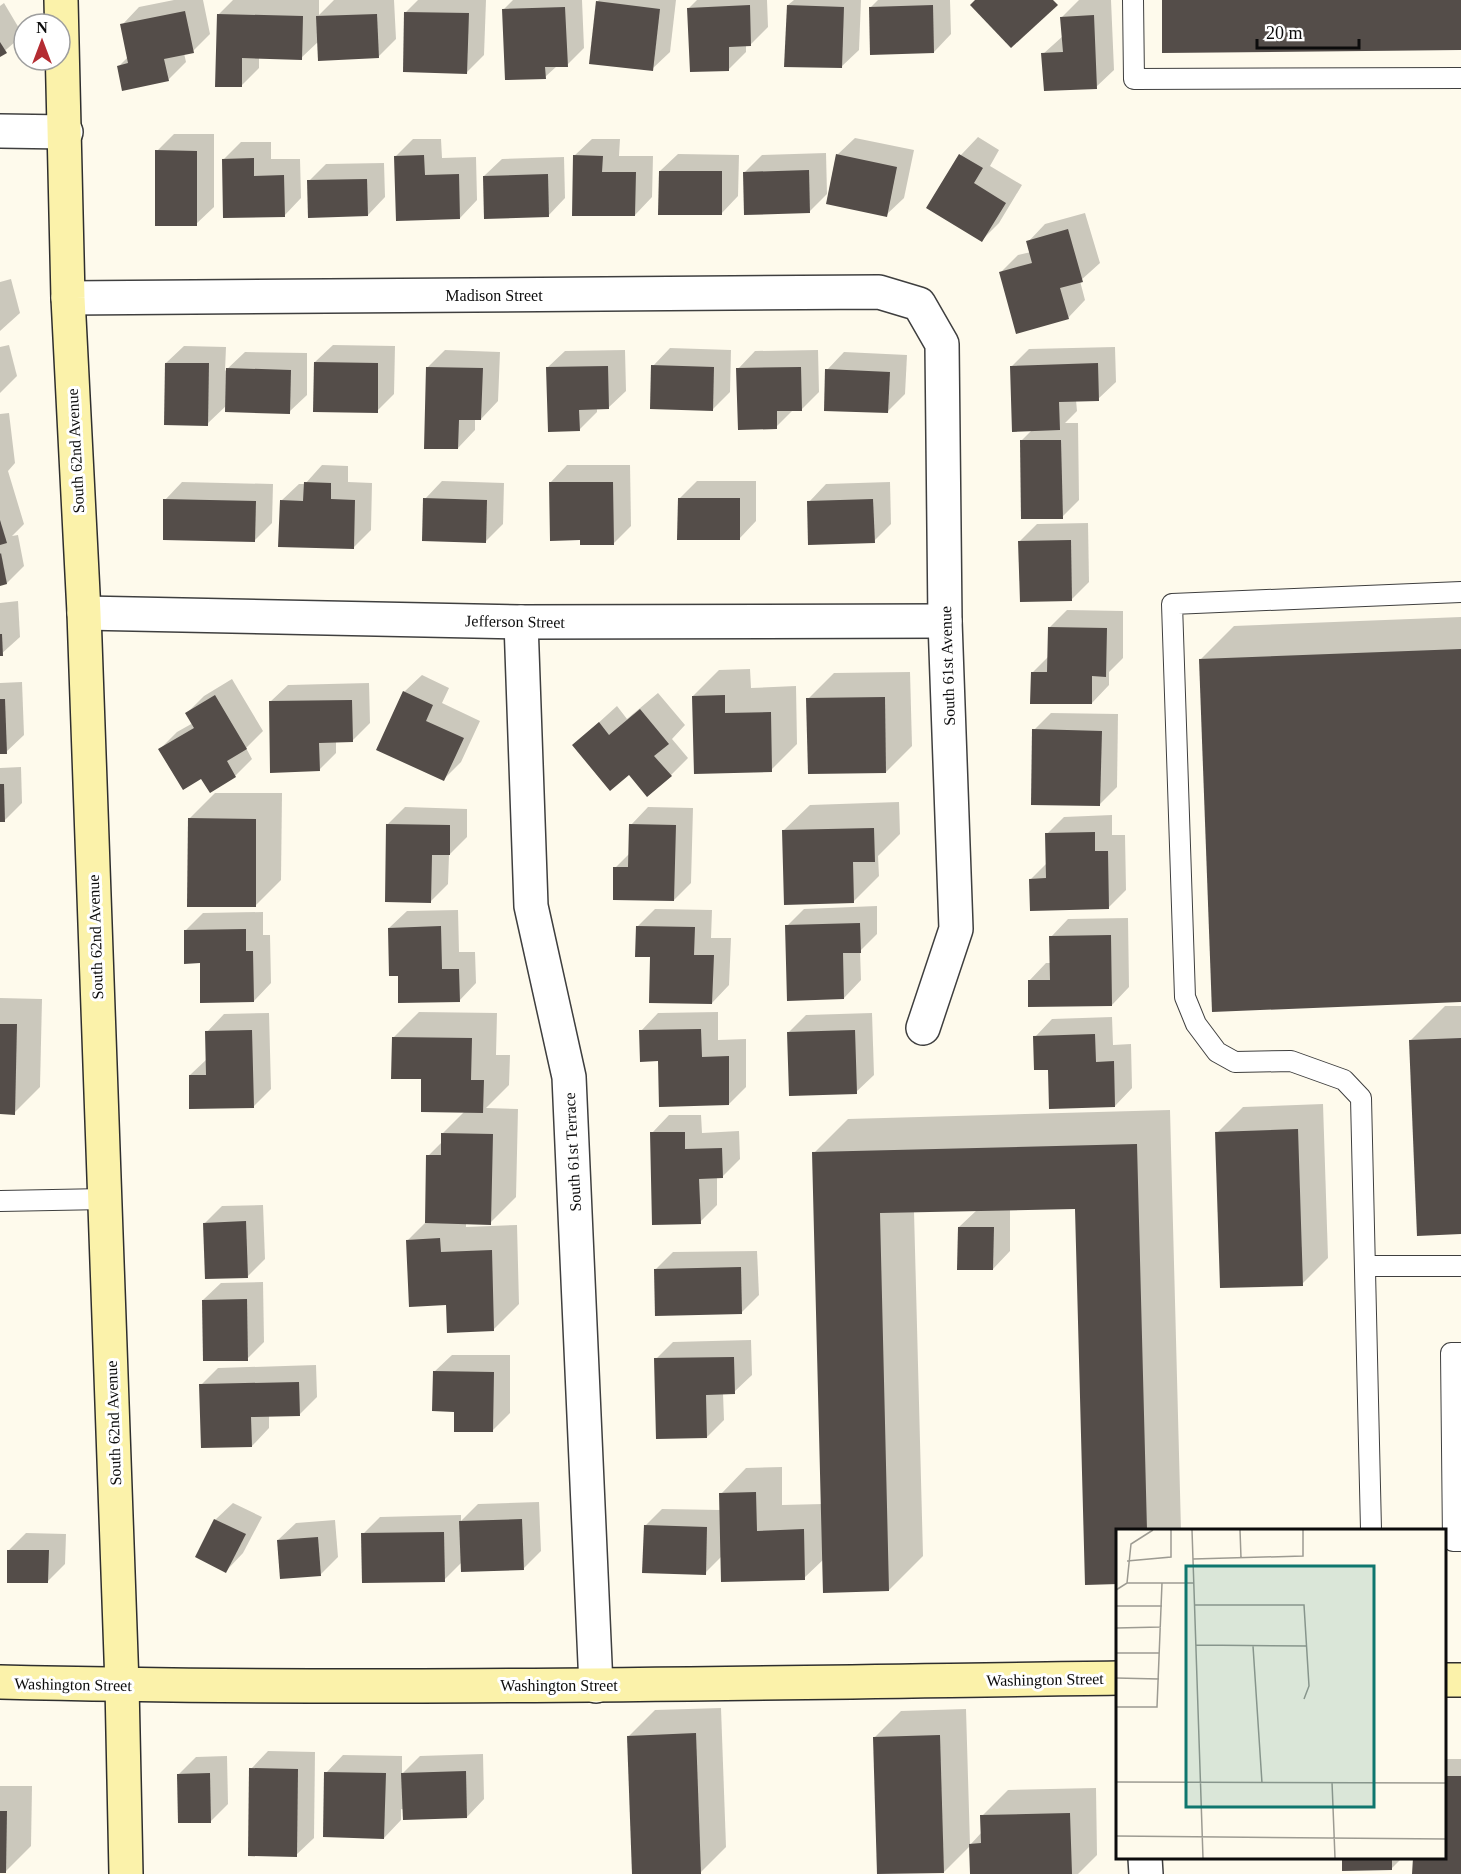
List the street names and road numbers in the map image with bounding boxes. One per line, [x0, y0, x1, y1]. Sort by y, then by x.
street label: Madison Street [445, 287, 543, 304]
street label: South 62nd Avenue [64, 388, 87, 514]
street label: South 61st Avenue [937, 606, 958, 726]
street label: Jefferson Street [465, 612, 566, 631]
street label: South 62nd Avenue [85, 874, 106, 1000]
street label: South 61st Terrace [561, 1092, 584, 1212]
street label: South 62nd Avenue [103, 1360, 124, 1486]
street label: Washington Street [986, 1670, 1104, 1690]
street label: Washington Street [14, 1675, 132, 1695]
street label: Washington Street [500, 1677, 618, 1695]

